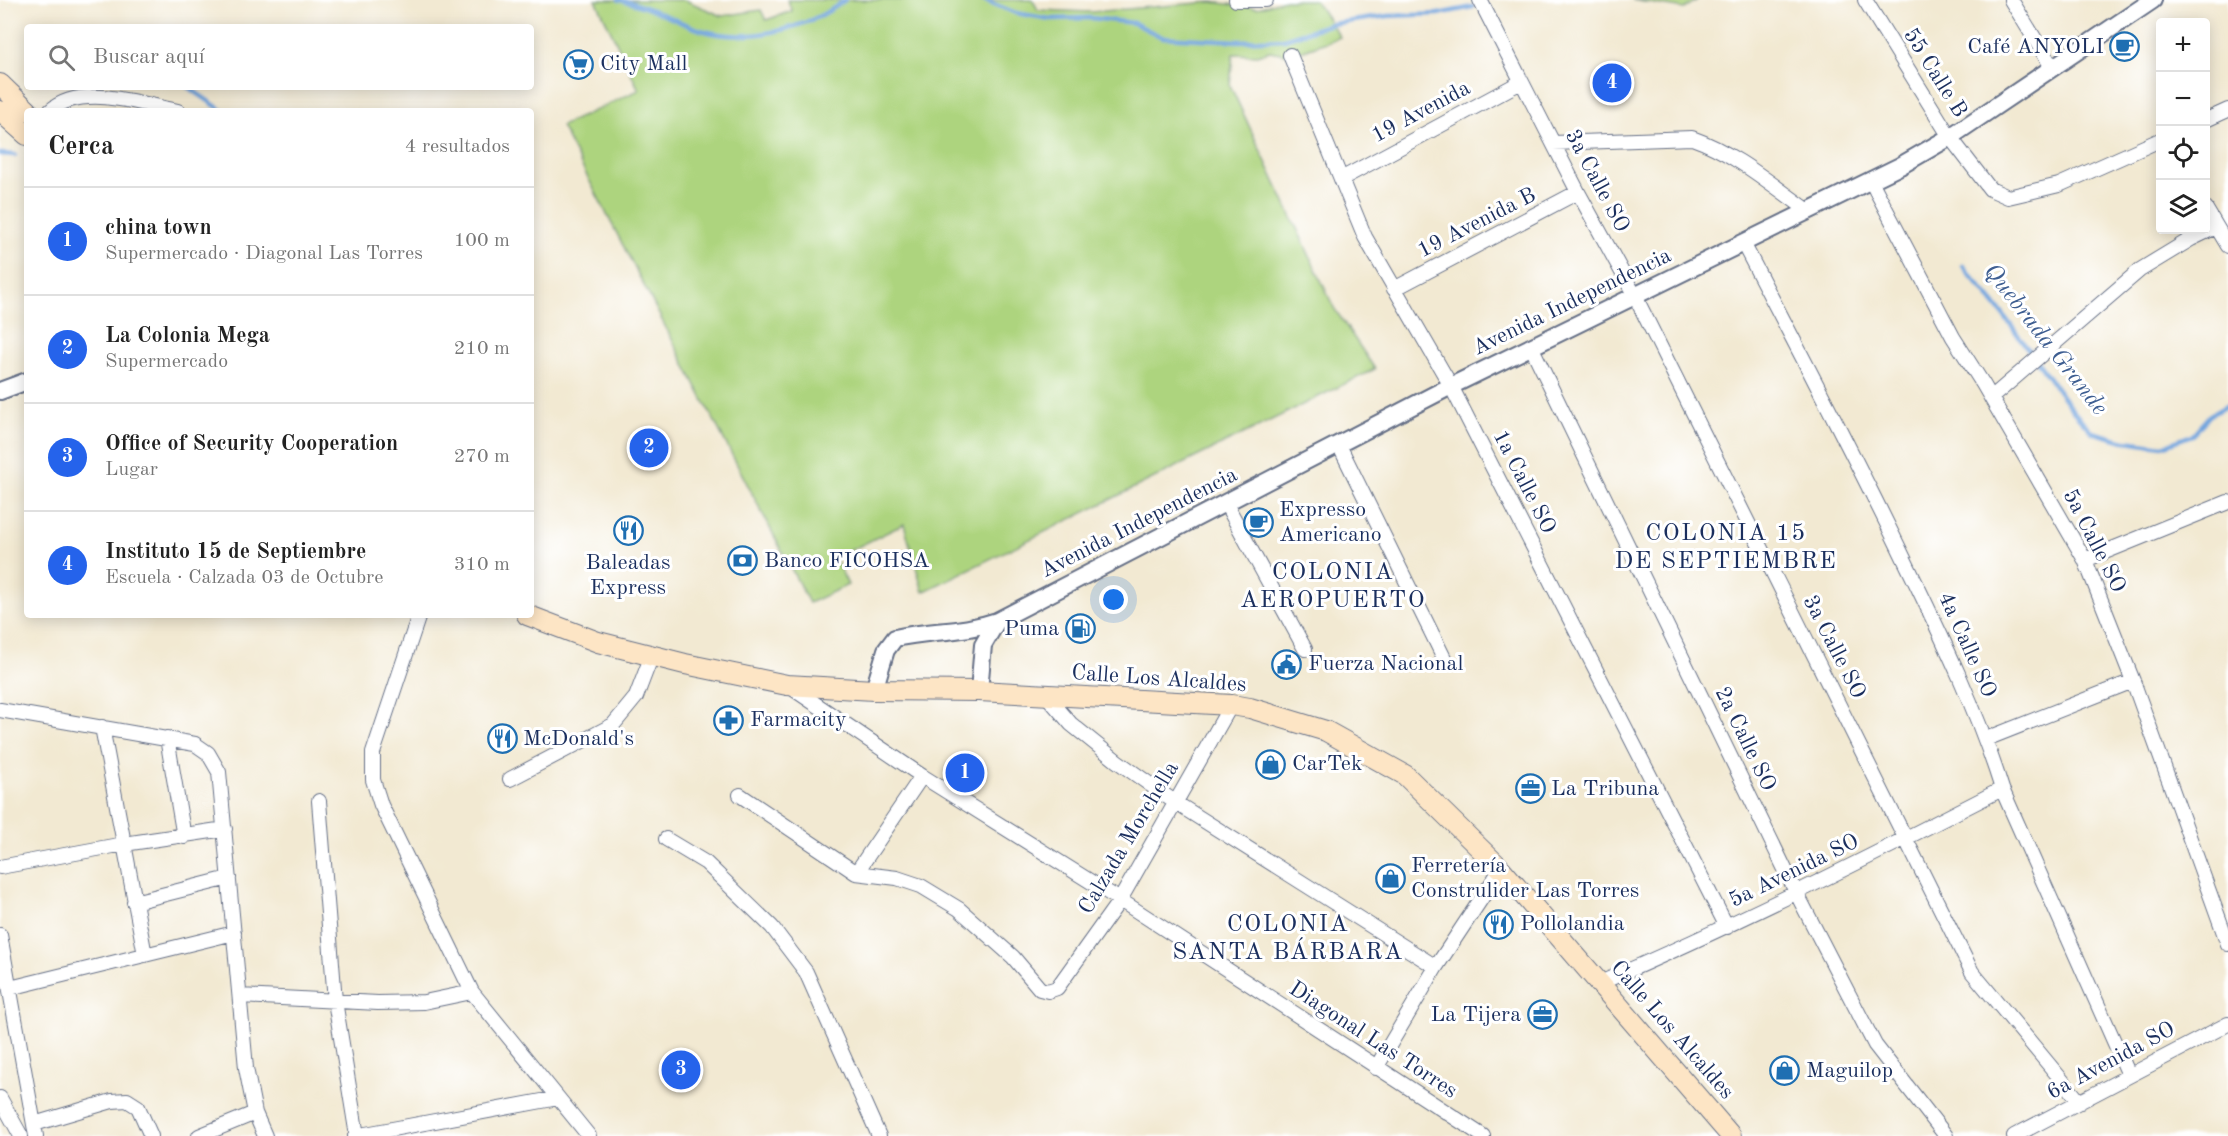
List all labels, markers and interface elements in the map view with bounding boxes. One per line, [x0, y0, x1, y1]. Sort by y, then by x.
map controls [2156, 18, 2210, 234]
button: + [2156, 18, 2210, 72]
search box [24, 24, 534, 90]
street label: 55 Calle B [1899, 24, 1971, 122]
cafe icon: Café ANYOLI [2109, 31, 2141, 63]
place label: Café ANYOLI [1967, 36, 2104, 58]
icon: search [45, 41, 78, 74]
text: Buscar aquí [93, 46, 205, 68]
supermarket icon: City Mall [563, 48, 595, 80]
place label: City Mall [600, 53, 687, 75]
pin: 4 [1592, 60, 1632, 106]
button: − [2156, 72, 2210, 126]
street label: 19 Avenida [1368, 77, 1474, 147]
street label: 3a Calle SO [1561, 126, 1633, 236]
button: locate [2156, 126, 2210, 180]
text: Cerca [48, 134, 114, 160]
text: 4 resultados [405, 137, 510, 157]
button: layers [2156, 180, 2210, 234]
street label: 19 Avenida B [1414, 184, 1540, 262]
text: china town [105, 217, 212, 239]
text: 1 [62, 231, 73, 251]
text: 100 m [454, 231, 510, 251]
text: Supermercado · Diagonal Las Torres [105, 244, 423, 264]
street label: Avenida Independencia [1469, 244, 1675, 360]
water label: Quebrada Grande [1979, 260, 2111, 420]
text: La Colonia Mega [105, 325, 270, 347]
text: 2 [62, 339, 73, 359]
text: 210 m [454, 339, 510, 359]
text: Supermercado [105, 352, 228, 372]
pin: 2 [630, 426, 668, 470]
street label: 1a Calle SO [1489, 427, 1559, 537]
text: Office of Security Cooperation [105, 433, 398, 455]
text: 3 [62, 447, 73, 467]
text: 270 m [454, 447, 510, 467]
text: Lugar [105, 460, 158, 480]
street label: Avenida Independencia [1037, 464, 1241, 582]
street label: 5a Calle SO [2059, 486, 2129, 596]
place label: Expresso Americano [1279, 499, 1382, 546]
cafe icon: Expresso Americano [1242, 507, 1274, 539]
restaurant icon: Baleadas Express [612, 515, 644, 547]
district label: COLONIA 15 DE SEPTIEMBRE [1615, 522, 1837, 574]
text: Instituto 15 de Septiembre [105, 541, 366, 563]
bank icon: Banco FICOHSA [727, 545, 759, 577]
place label: Banco FICOHSA [764, 550, 930, 572]
place label: Baleadas Express [586, 552, 670, 599]
text: 4 [62, 555, 73, 575]
text: 310 m [454, 555, 510, 575]
district label: COLONIA AEROPUERTO [1240, 561, 1426, 613]
text: Escuela · Calzada 03 de Octubre [105, 568, 384, 588]
your location [1099, 585, 1128, 614]
street label: 4a Calle SO [1934, 589, 2000, 701]
street label: 3a Calle SO [1799, 592, 1869, 702]
fuel station icon: Puma [1064, 613, 1096, 645]
place label: Puma [1004, 618, 1059, 640]
public building icon: Fuerza Nacional [1271, 648, 1303, 680]
place label: Fuerza Nacional [1308, 653, 1463, 675]
street label: Calle Los Alcaldes [1071, 662, 1247, 696]
street label: 2a Calle SO [1710, 684, 1780, 794]
pharmacy icon: Farmacity [713, 704, 745, 736]
place label: Farmacity [750, 709, 847, 731]
restaurant icon: McDonald's [486, 723, 518, 755]
place label: McDonald's [523, 728, 634, 750]
shop icon: CarTek [1255, 748, 1287, 780]
pin: 1 [946, 750, 984, 796]
place label: CarTek [1292, 753, 1362, 775]
street label: Calzada Morchella [1075, 758, 1183, 918]
office icon: La Tribuna [1514, 773, 1546, 805]
place label: La Tribuna [1551, 778, 1659, 800]
street label: 5a Avenida SO [1726, 830, 1862, 912]
place label: Ferretería Construlider Las Torres [1411, 855, 1639, 902]
shop icon: Ferretería Construlider Las Torres [1374, 863, 1406, 895]
restaurant icon: Pollolandia [1483, 908, 1515, 940]
district label: COLONIA SANTA BÁRBARA [1172, 913, 1404, 965]
place label: Pollolandia [1520, 913, 1625, 935]
street label: Calle Los Alcaldes [1606, 957, 1738, 1103]
street label: Diagonal Las Torres [1285, 977, 1461, 1103]
office icon: La Tijera [1526, 999, 1558, 1031]
place label: La Tijera [1431, 1004, 1521, 1026]
street label: 6a Avenida SO [2043, 1018, 2179, 1104]
pin: 3 [662, 1048, 700, 1092]
shop icon: Maguilop [1769, 1055, 1801, 1087]
place label: Maguilop [1806, 1060, 1893, 1082]

